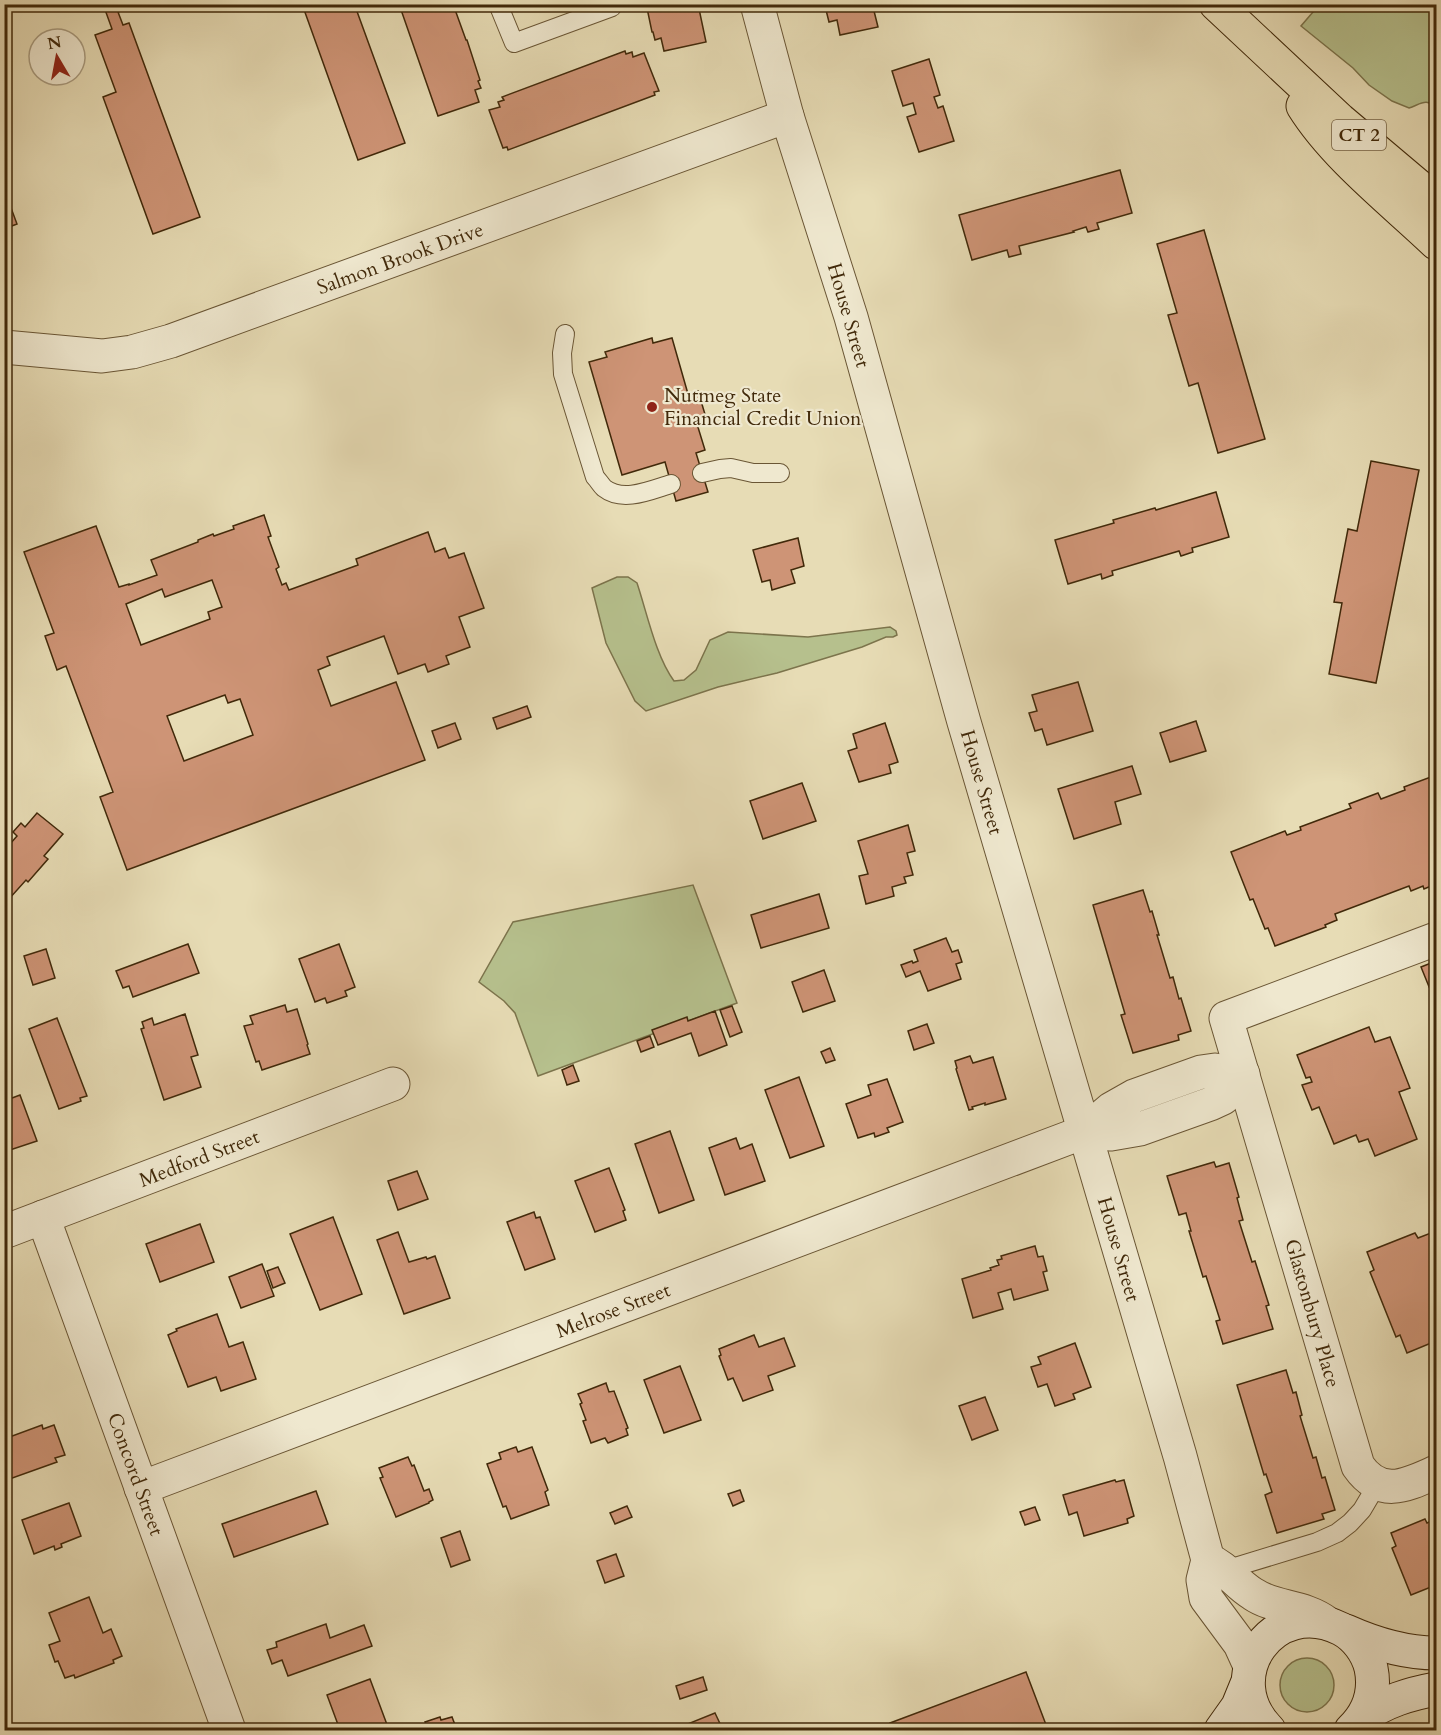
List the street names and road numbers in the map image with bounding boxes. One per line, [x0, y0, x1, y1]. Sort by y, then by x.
road number: CT 2 [1332, 120, 1386, 150]
street label: Salmon Brook Drive [313, 216, 487, 301]
street label: House Street [821, 260, 877, 371]
street label: House Street [954, 727, 1010, 838]
street label: Medford Street [135, 1123, 264, 1194]
street label: House Street [1091, 1194, 1147, 1305]
street label: Glastonbury Place [1278, 1236, 1347, 1391]
street label: Melrose Street [552, 1276, 675, 1345]
street label: Concord Street [101, 1409, 170, 1540]

